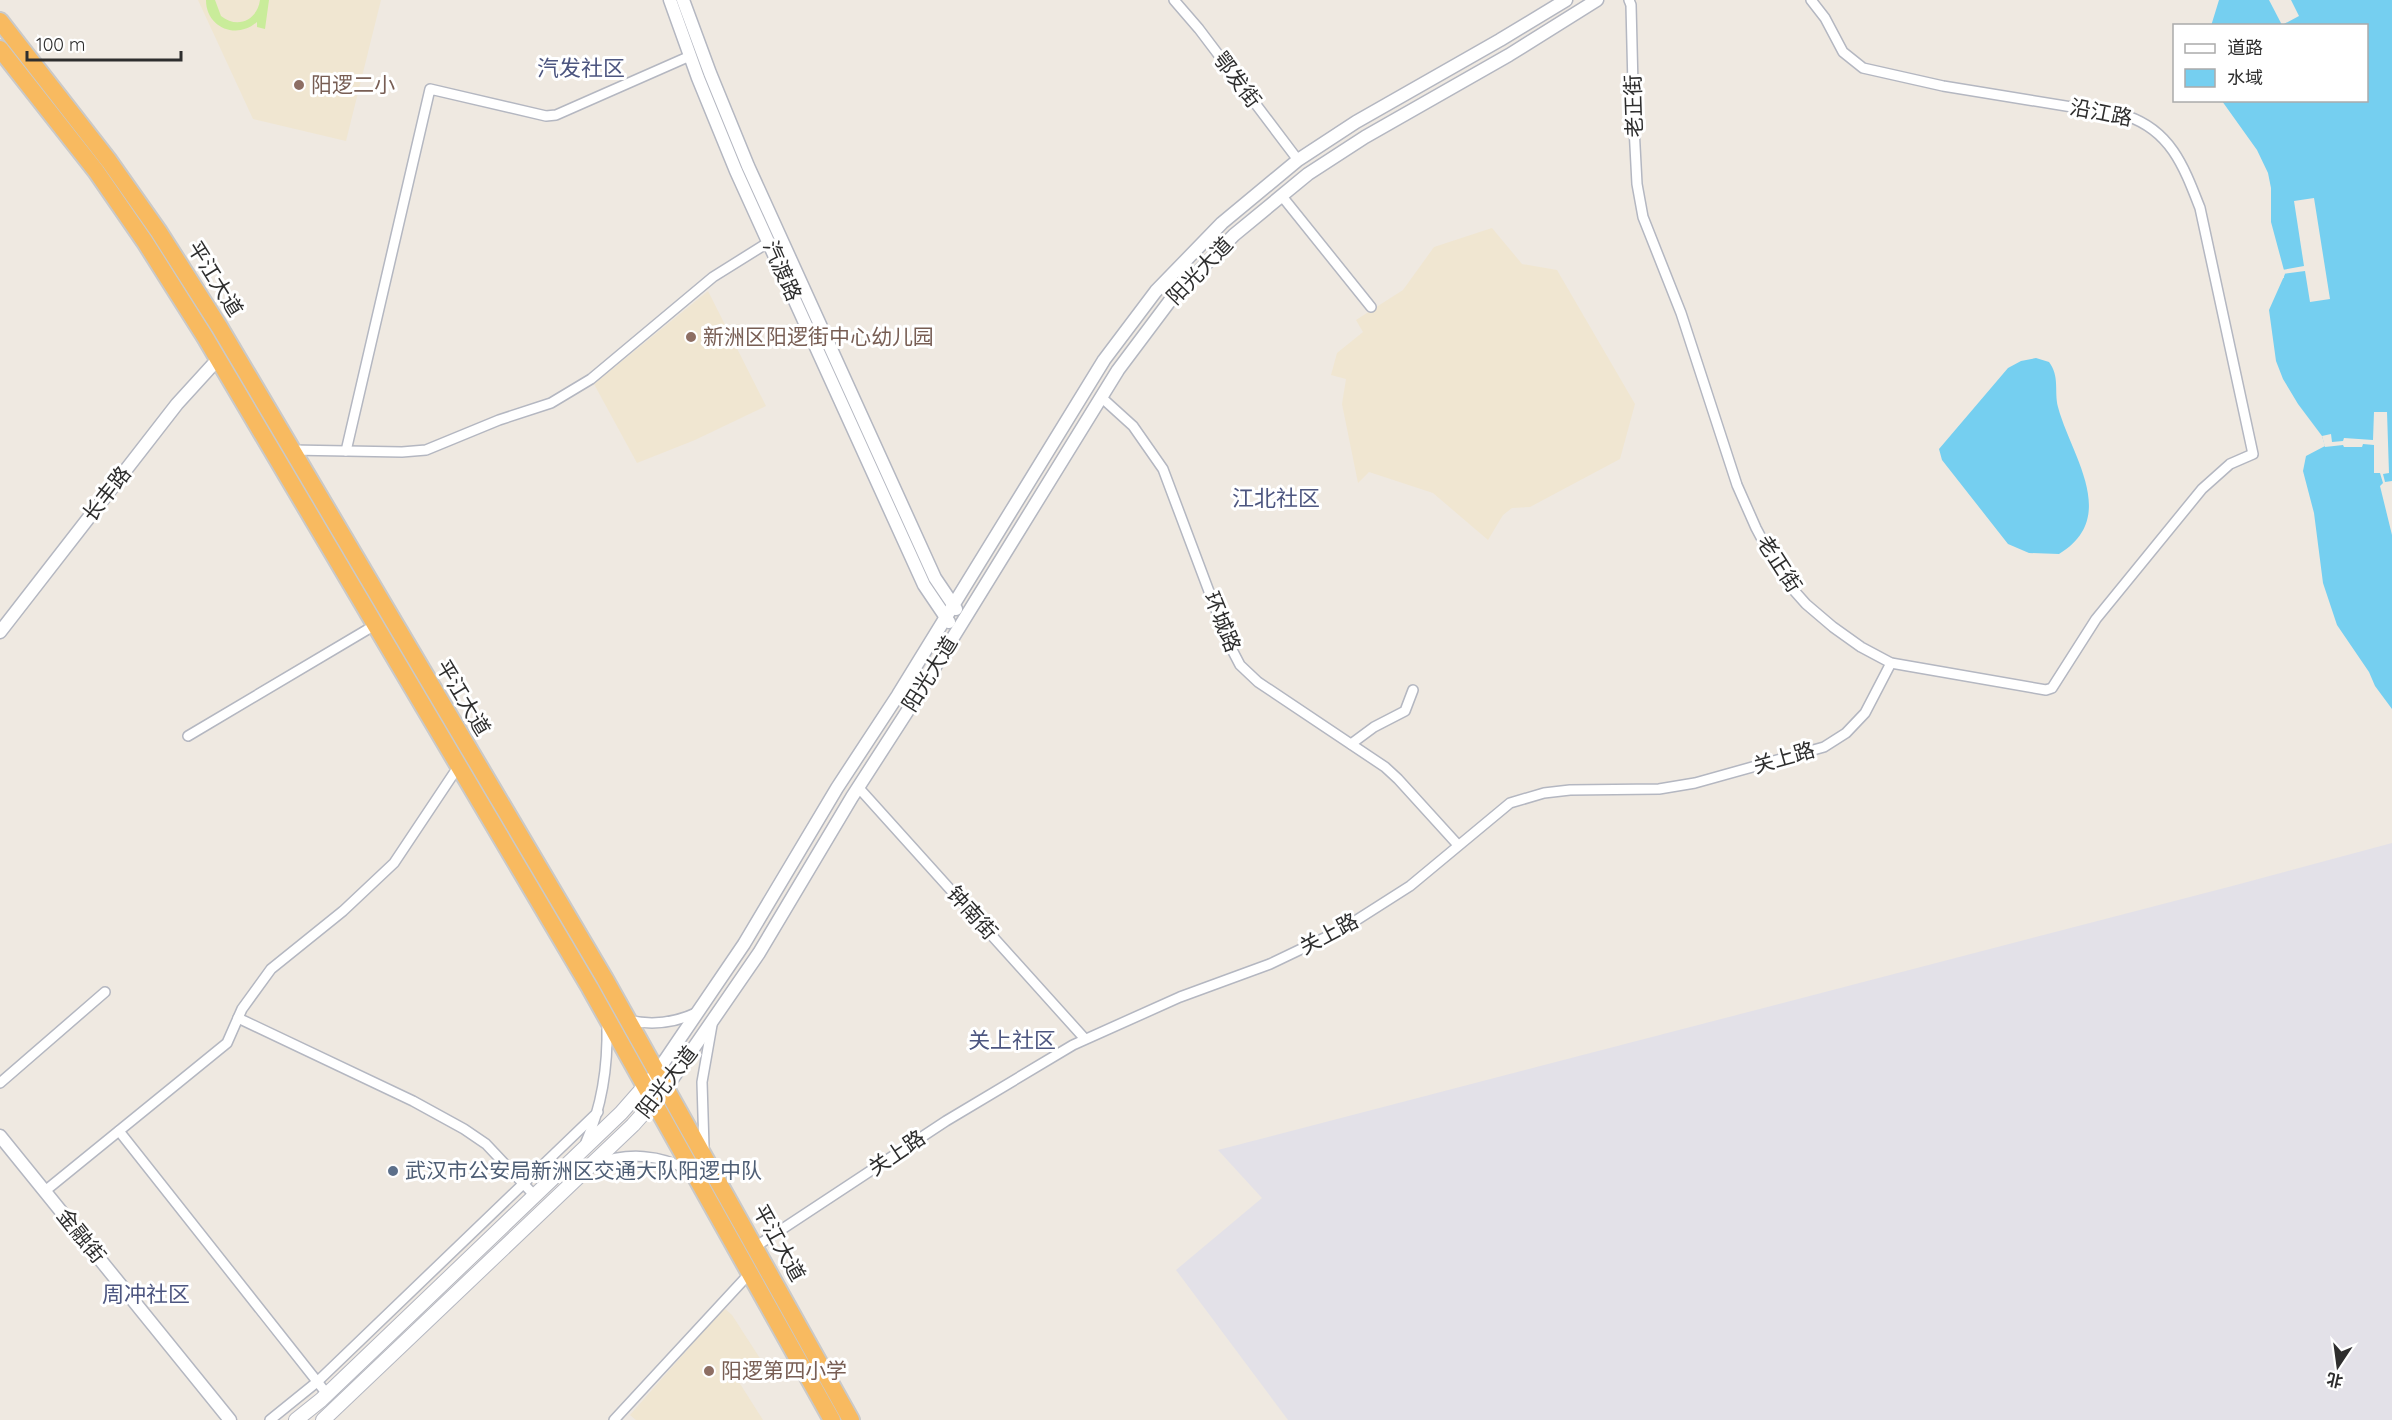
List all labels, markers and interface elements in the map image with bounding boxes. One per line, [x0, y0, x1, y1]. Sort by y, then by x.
scale bar [27, 24, 182, 62]
legend [2173, 24, 2368, 102]
text: 100 m [36, 33, 85, 56]
text: 道路 [2227, 36, 2263, 59]
street label: 鄂发街 [1208, 46, 1267, 112]
district label: 汽发社区 [537, 54, 625, 82]
text: 水域 [2227, 66, 2263, 89]
place label: 阳逻二小 [311, 71, 395, 97]
street label: 老正街 [1619, 74, 1647, 138]
marker: 阳逻二小 [292, 78, 306, 92]
street label: 沿江路 [2068, 93, 2135, 131]
street label: 阳光大道 [1161, 231, 1238, 310]
street label: 平江大道 [183, 236, 249, 321]
street label: 汽渡路 [758, 237, 808, 305]
place label: 新洲区阳逻街中心幼儿园 [703, 323, 934, 349]
marker: 新洲区阳逻街中心幼儿园 [684, 330, 698, 344]
street label: 长丰路 [77, 461, 136, 526]
district label: 江北社区 [1232, 484, 1320, 512]
street label: 老正街 [1752, 530, 1808, 597]
street label: 环城路 [1199, 588, 1247, 656]
street label: 阳光大道 [896, 631, 962, 716]
street label: 平江大道 [431, 655, 497, 740]
street label: 关上路 [1750, 736, 1818, 778]
street label: 钟南街 [942, 880, 1003, 944]
street label: 关上路 [1295, 907, 1362, 959]
district label: 关上社区 [968, 1026, 1056, 1054]
street label: 阳光大道 [630, 1040, 702, 1122]
street label: 关上路 [863, 1124, 930, 1181]
place label: 武汉市公安局新洲区交通大队阳逻中队 [405, 1157, 762, 1183]
marker: 武汉市公安局新洲区交通大队阳逻中队 [386, 1164, 400, 1178]
street label: 平江大道 [748, 1199, 812, 1286]
street label: 金融街 [52, 1203, 112, 1268]
district label: 周冲社区 [102, 1280, 190, 1308]
north arrow [2308, 1336, 2368, 1396]
place label: 阳逻第四小学 [721, 1357, 847, 1383]
marker: 阳逻第四小学 [702, 1364, 716, 1378]
text: 北 [2325, 1369, 2345, 1392]

